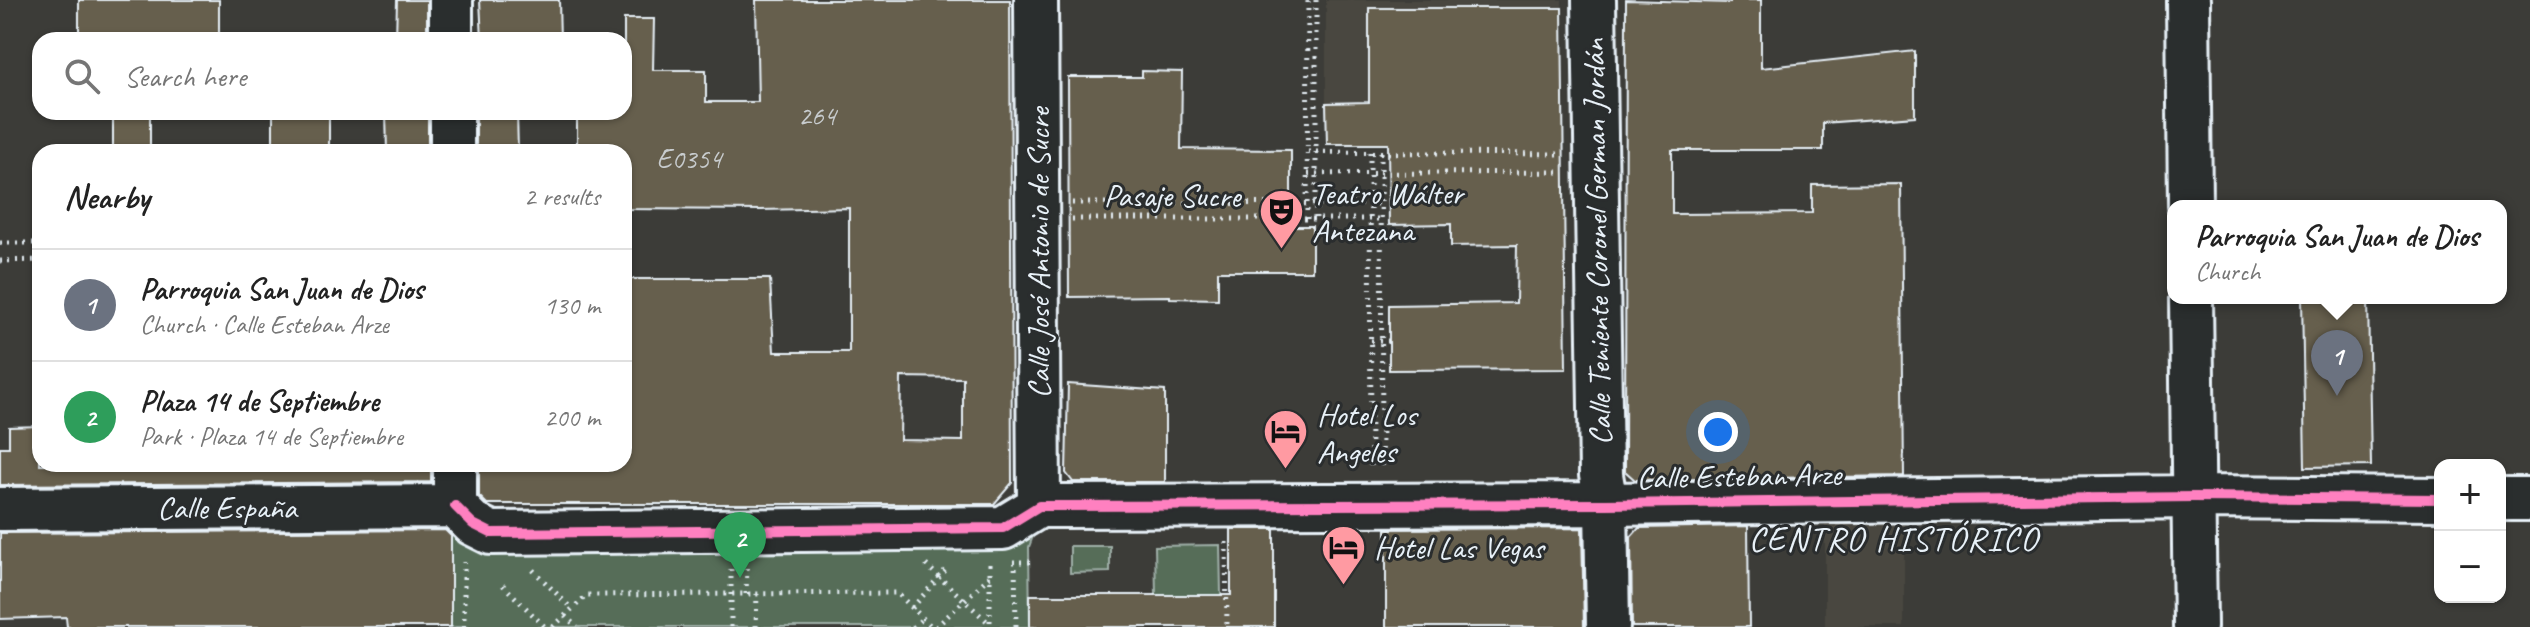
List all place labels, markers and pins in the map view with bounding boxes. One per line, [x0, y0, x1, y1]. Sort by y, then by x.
place label: Teatro Wálter Antezana [1312, 173, 1466, 251]
theatre icon: Teatro Wálter Antezana [1257, 187, 1305, 250]
pin: 1 [2311, 330, 2363, 396]
place label: Hotel Los Angeles [1317, 394, 1419, 472]
hotel icon: Hotel Los Angeles [1262, 408, 1310, 471]
pin: 2 [714, 512, 766, 578]
hotel icon: Hotel Las Vegas [1319, 523, 1367, 586]
place label: Hotel Las Vegas [1374, 527, 1546, 568]

